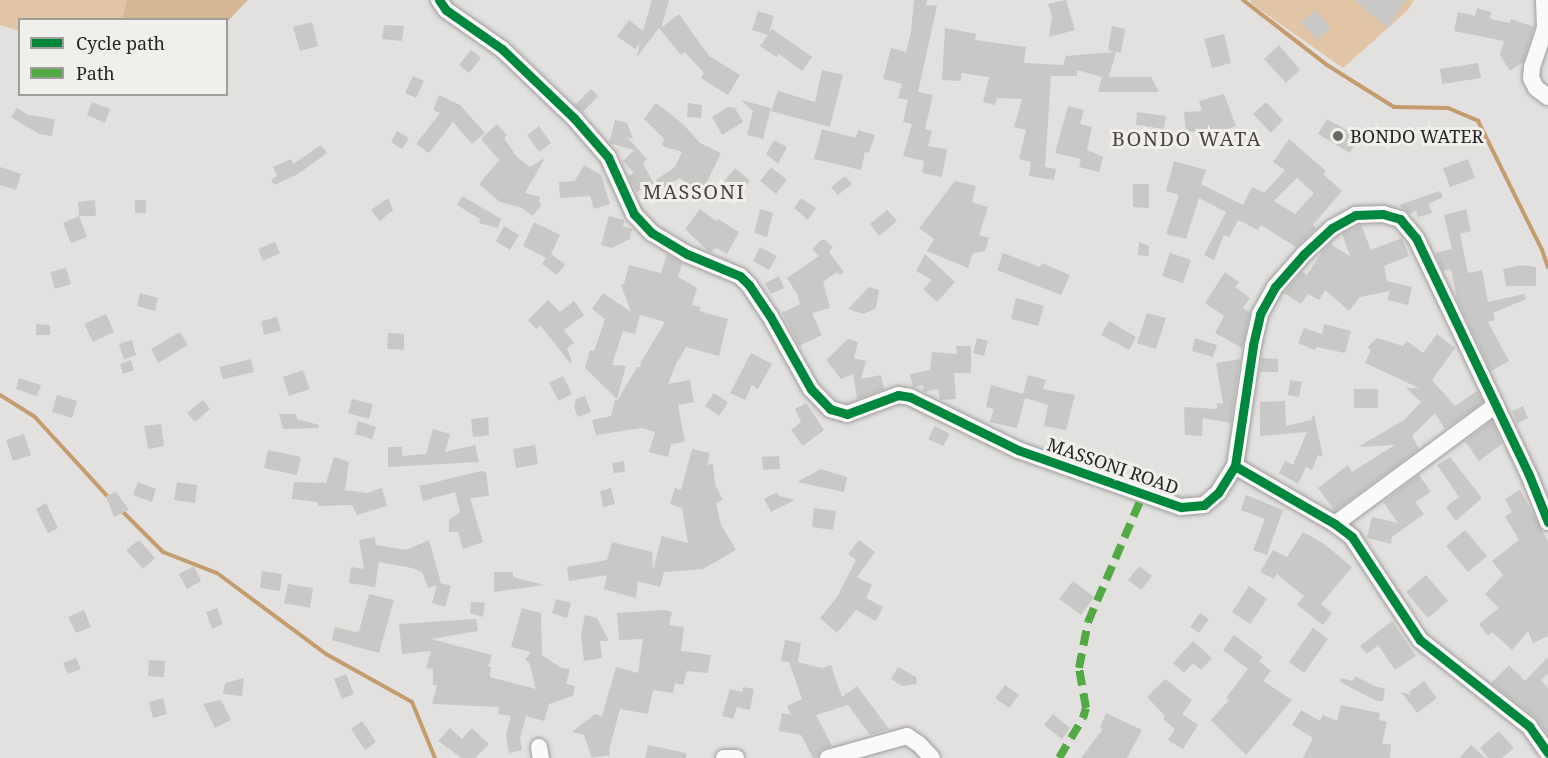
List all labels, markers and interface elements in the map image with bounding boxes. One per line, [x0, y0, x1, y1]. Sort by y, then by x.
legend [18, 18, 228, 96]
text: Cycle path [76, 31, 165, 55]
text: Path [76, 61, 115, 85]
place label: BONDO WATER [1350, 125, 1483, 147]
district label: BONDO WATA [1112, 126, 1262, 150]
marker: BONDO WATER [1331, 129, 1345, 143]
district label: MASSONI [643, 179, 745, 203]
street label: MASSONI ROAD [1044, 433, 1182, 499]

